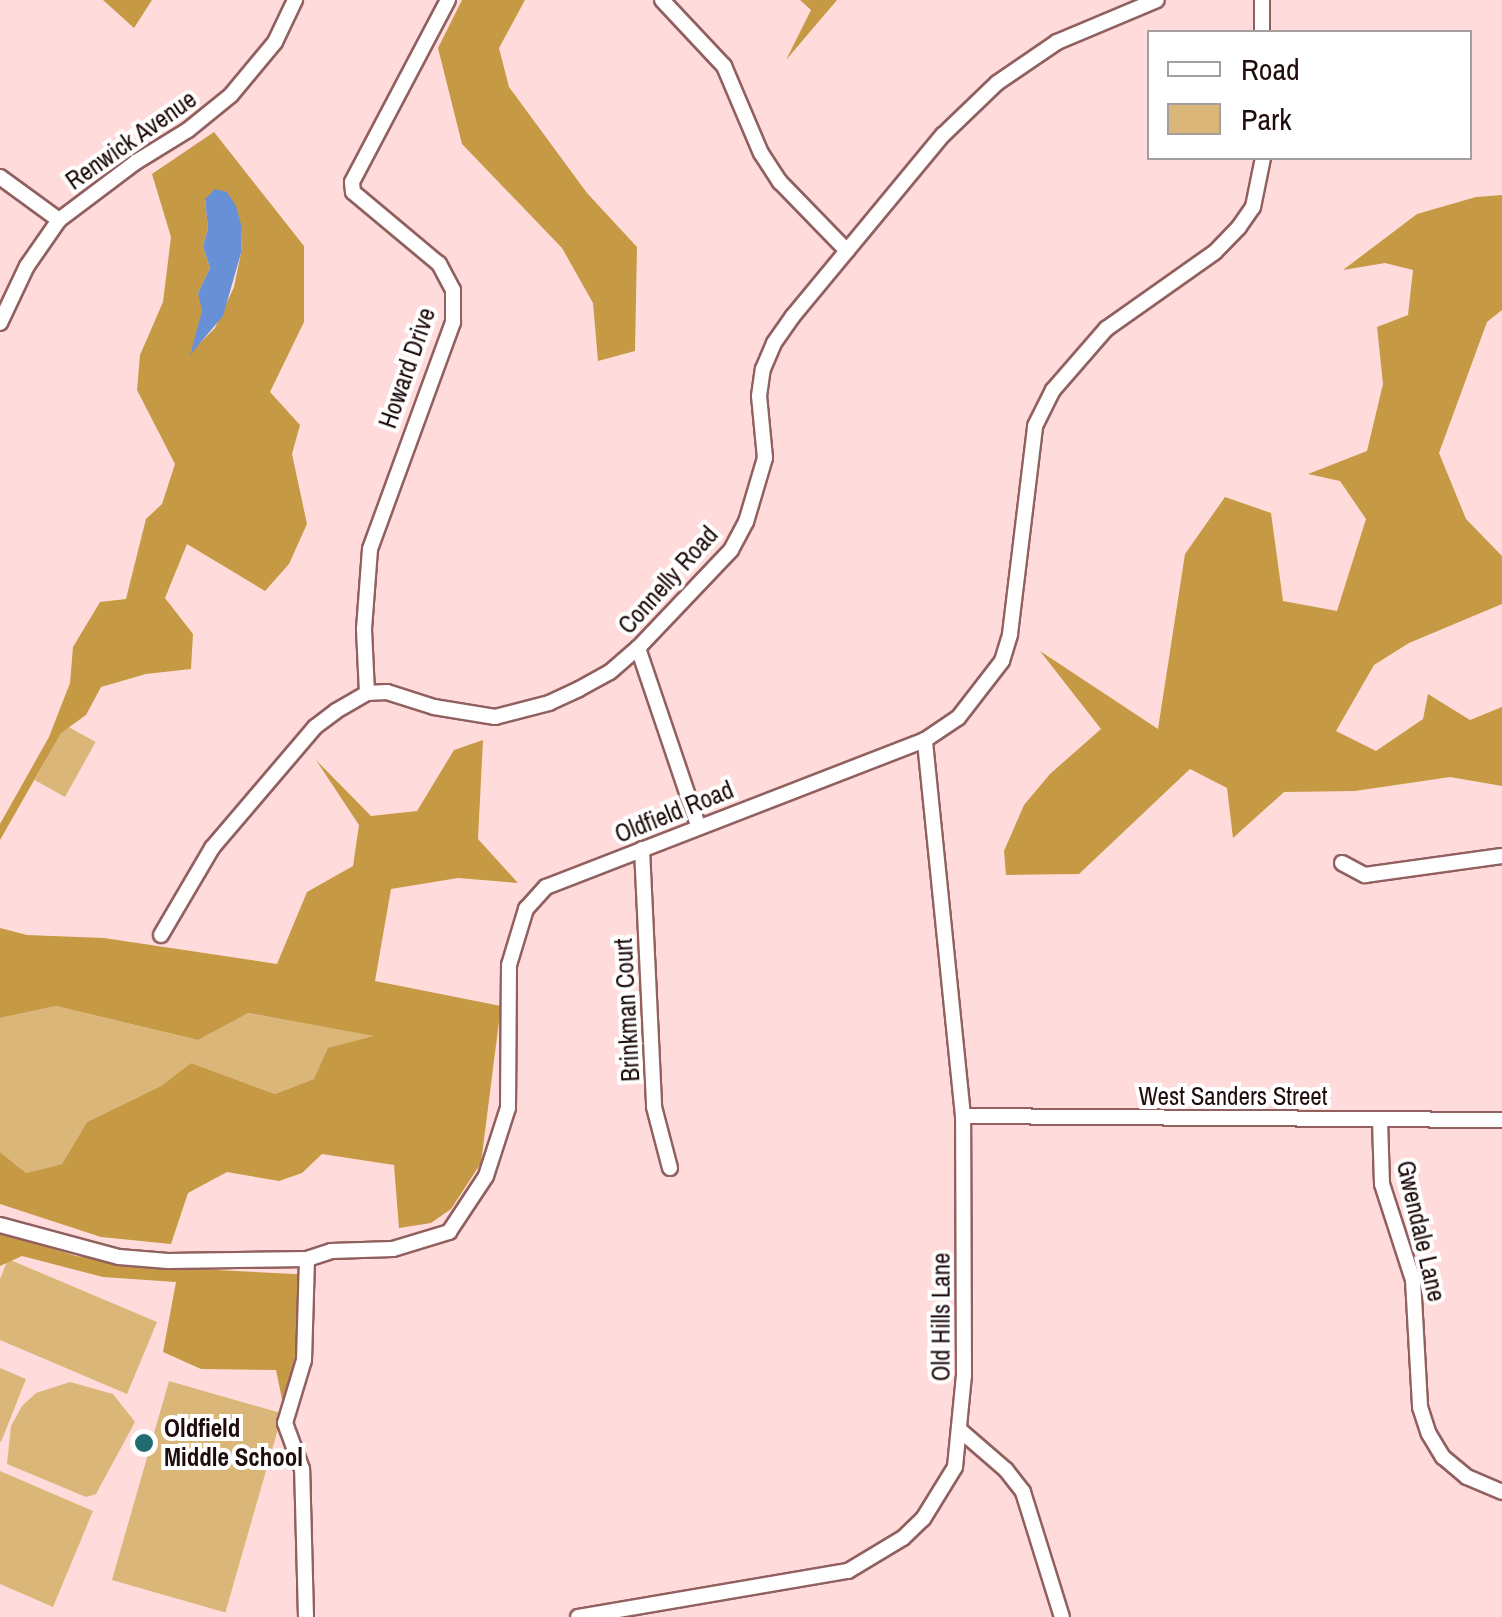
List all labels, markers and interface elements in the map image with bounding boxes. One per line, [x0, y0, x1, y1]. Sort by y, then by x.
legend [1147, 30, 1472, 160]
text: Road [1241, 49, 1300, 89]
street label: Renwick Avenue [60, 84, 202, 196]
text: Park [1241, 99, 1292, 139]
street label: Howard Drive [372, 304, 442, 432]
street label: Connelly Road [612, 520, 724, 640]
street label: Oldfield Road [610, 775, 738, 849]
street label: Brinkman Court [608, 938, 646, 1082]
street label: West Sanders Street [1139, 1081, 1327, 1111]
street label: Gwendale Lane [1390, 1158, 1452, 1304]
street label: Old Hills Lane [926, 1253, 956, 1381]
place label: Oldfield Middle School [164, 1414, 303, 1473]
marker: Oldfield Middle School [133, 1432, 155, 1454]

